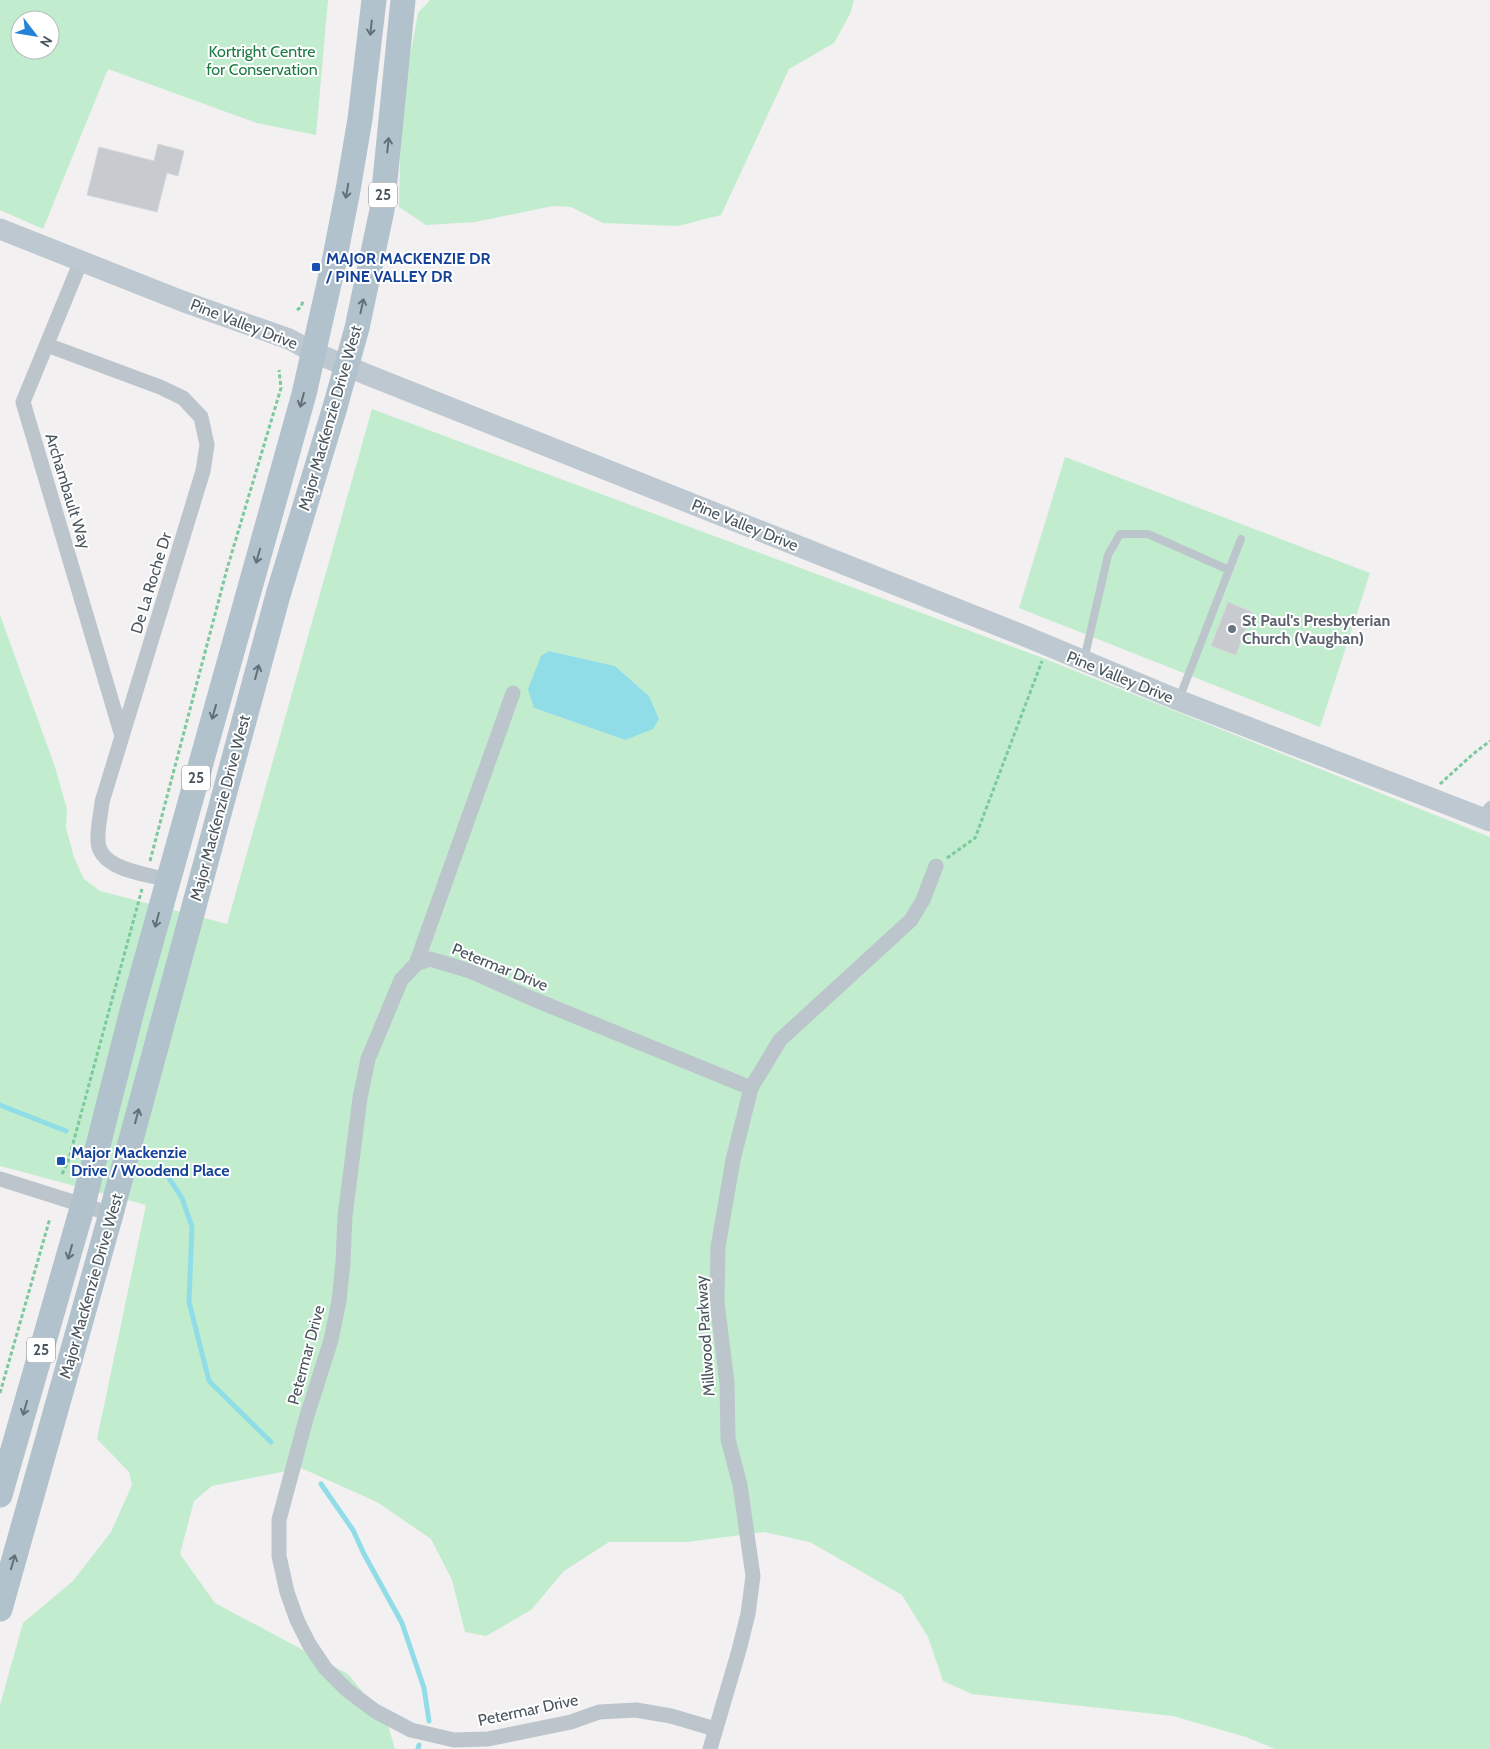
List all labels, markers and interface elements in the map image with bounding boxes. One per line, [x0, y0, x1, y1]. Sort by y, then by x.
north arrow [10, 10, 60, 60]
one-way arrow [367, 20, 376, 36]
text: N [36, 33, 56, 51]
park label: Kortright Centre for Conservation [206, 42, 318, 79]
one-way arrow [384, 138, 393, 154]
one-way arrow [342, 182, 352, 198]
road number: 25 [369, 182, 397, 208]
place label: MAJOR MACKENZIE DR / PINE VALLEY DR [325, 249, 490, 286]
marker: MAJOR MACKENZIE DR / PINE VALLEY DR [310, 261, 322, 273]
street label: Pine Valley Drive [188, 295, 300, 353]
one-way arrow [358, 298, 367, 314]
street label: Major MacKenzie Drive West [294, 323, 366, 513]
one-way arrow [297, 391, 307, 407]
street label: Archambault Way [41, 431, 95, 551]
street label: Pine Valley Drive [689, 495, 801, 555]
street label: De La Roche Dr [127, 529, 176, 636]
one-way arrow [253, 547, 262, 563]
place label: St Paul's Presbyterian Church (Vaughan) [1242, 611, 1390, 648]
marker: St Paul's Presbyterian Church (Vaughan) [1226, 623, 1238, 635]
street label: Pine Valley Drive [1064, 647, 1176, 707]
one-way arrow [253, 664, 262, 680]
one-way arrow [209, 704, 219, 720]
street label: Major MacKenzie Drive West [186, 712, 254, 903]
road number: 25 [182, 766, 210, 790]
one-way arrow [152, 911, 162, 927]
street label: Petermar Drive [449, 939, 551, 995]
one-way arrow [133, 1108, 143, 1124]
place label: Major Mackenzie Drive / Woodend Place [71, 1143, 230, 1180]
marker: Major Mackenzie Drive / Woodend Place [55, 1155, 67, 1167]
street label: Major MacKenzie Drive West [55, 1191, 127, 1381]
one-way arrow [64, 1243, 74, 1259]
street label: Millwood Parkway [691, 1275, 719, 1397]
street label: Petermar Drive [284, 1303, 328, 1407]
road number: 25 [27, 1338, 55, 1362]
one-way arrow [19, 1400, 29, 1416]
one-way arrow [9, 1554, 19, 1570]
street label: Petermar Drive [476, 1690, 580, 1730]

